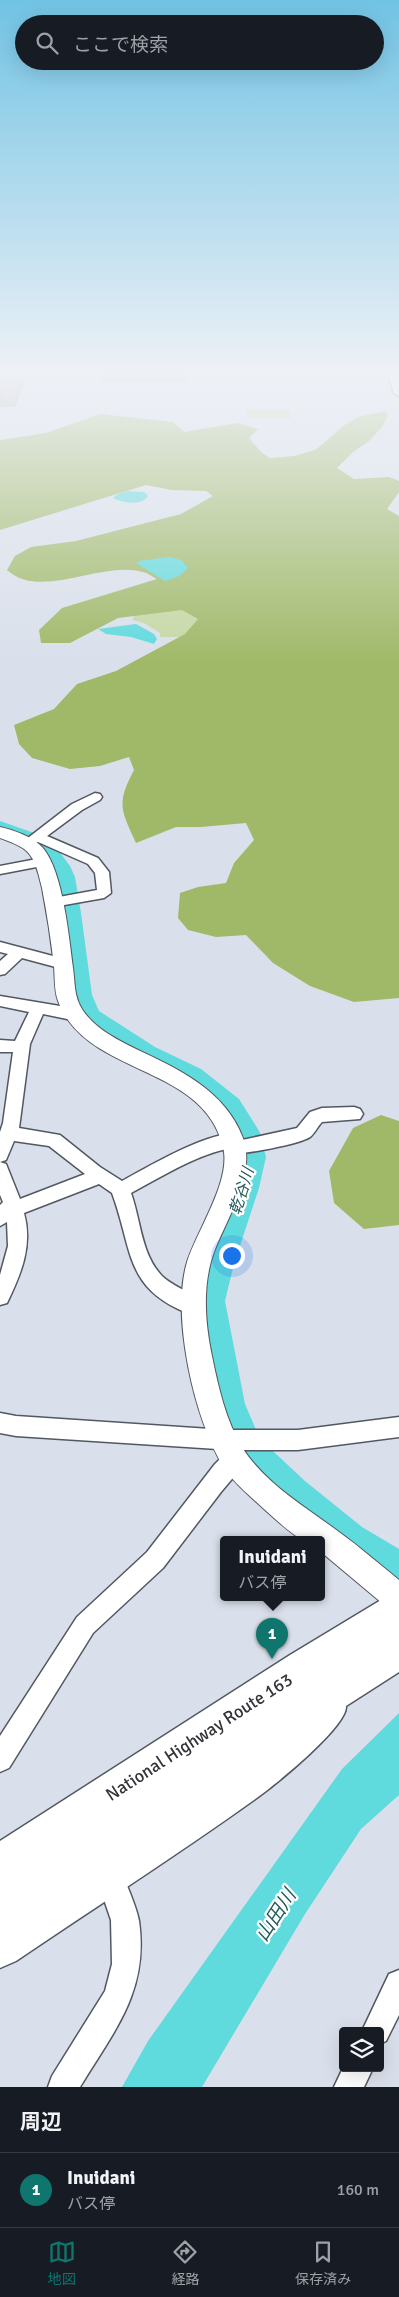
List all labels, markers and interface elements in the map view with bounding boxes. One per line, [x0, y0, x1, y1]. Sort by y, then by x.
search box [15, 15, 384, 70]
icon: search [33, 29, 61, 57]
text: ここで検索 [73, 33, 168, 57]
water label: 乾谷川 [225, 1164, 259, 1217]
your location [219, 1243, 245, 1269]
popup [220, 1536, 325, 1601]
text: Inuidani [238, 1545, 307, 1569]
text: バス停 [238, 1573, 286, 1593]
pin: 1 [256, 1618, 288, 1659]
street label: National Highway Route 163 [101, 1668, 297, 1806]
water label: 山田川 [250, 1883, 303, 1946]
map controls [339, 2027, 384, 2072]
button: layers [339, 2027, 384, 2072]
text: 周辺 [20, 2109, 62, 2135]
text: Inuidani [67, 2166, 136, 2190]
text: 1 [32, 2180, 40, 2200]
text: 160 m [337, 2180, 379, 2200]
text: バス停 [67, 2194, 115, 2214]
tab: 地図 [48, 2238, 76, 2288]
tab: 経路 [171, 2238, 199, 2288]
tab: 保存済み [295, 2238, 351, 2288]

